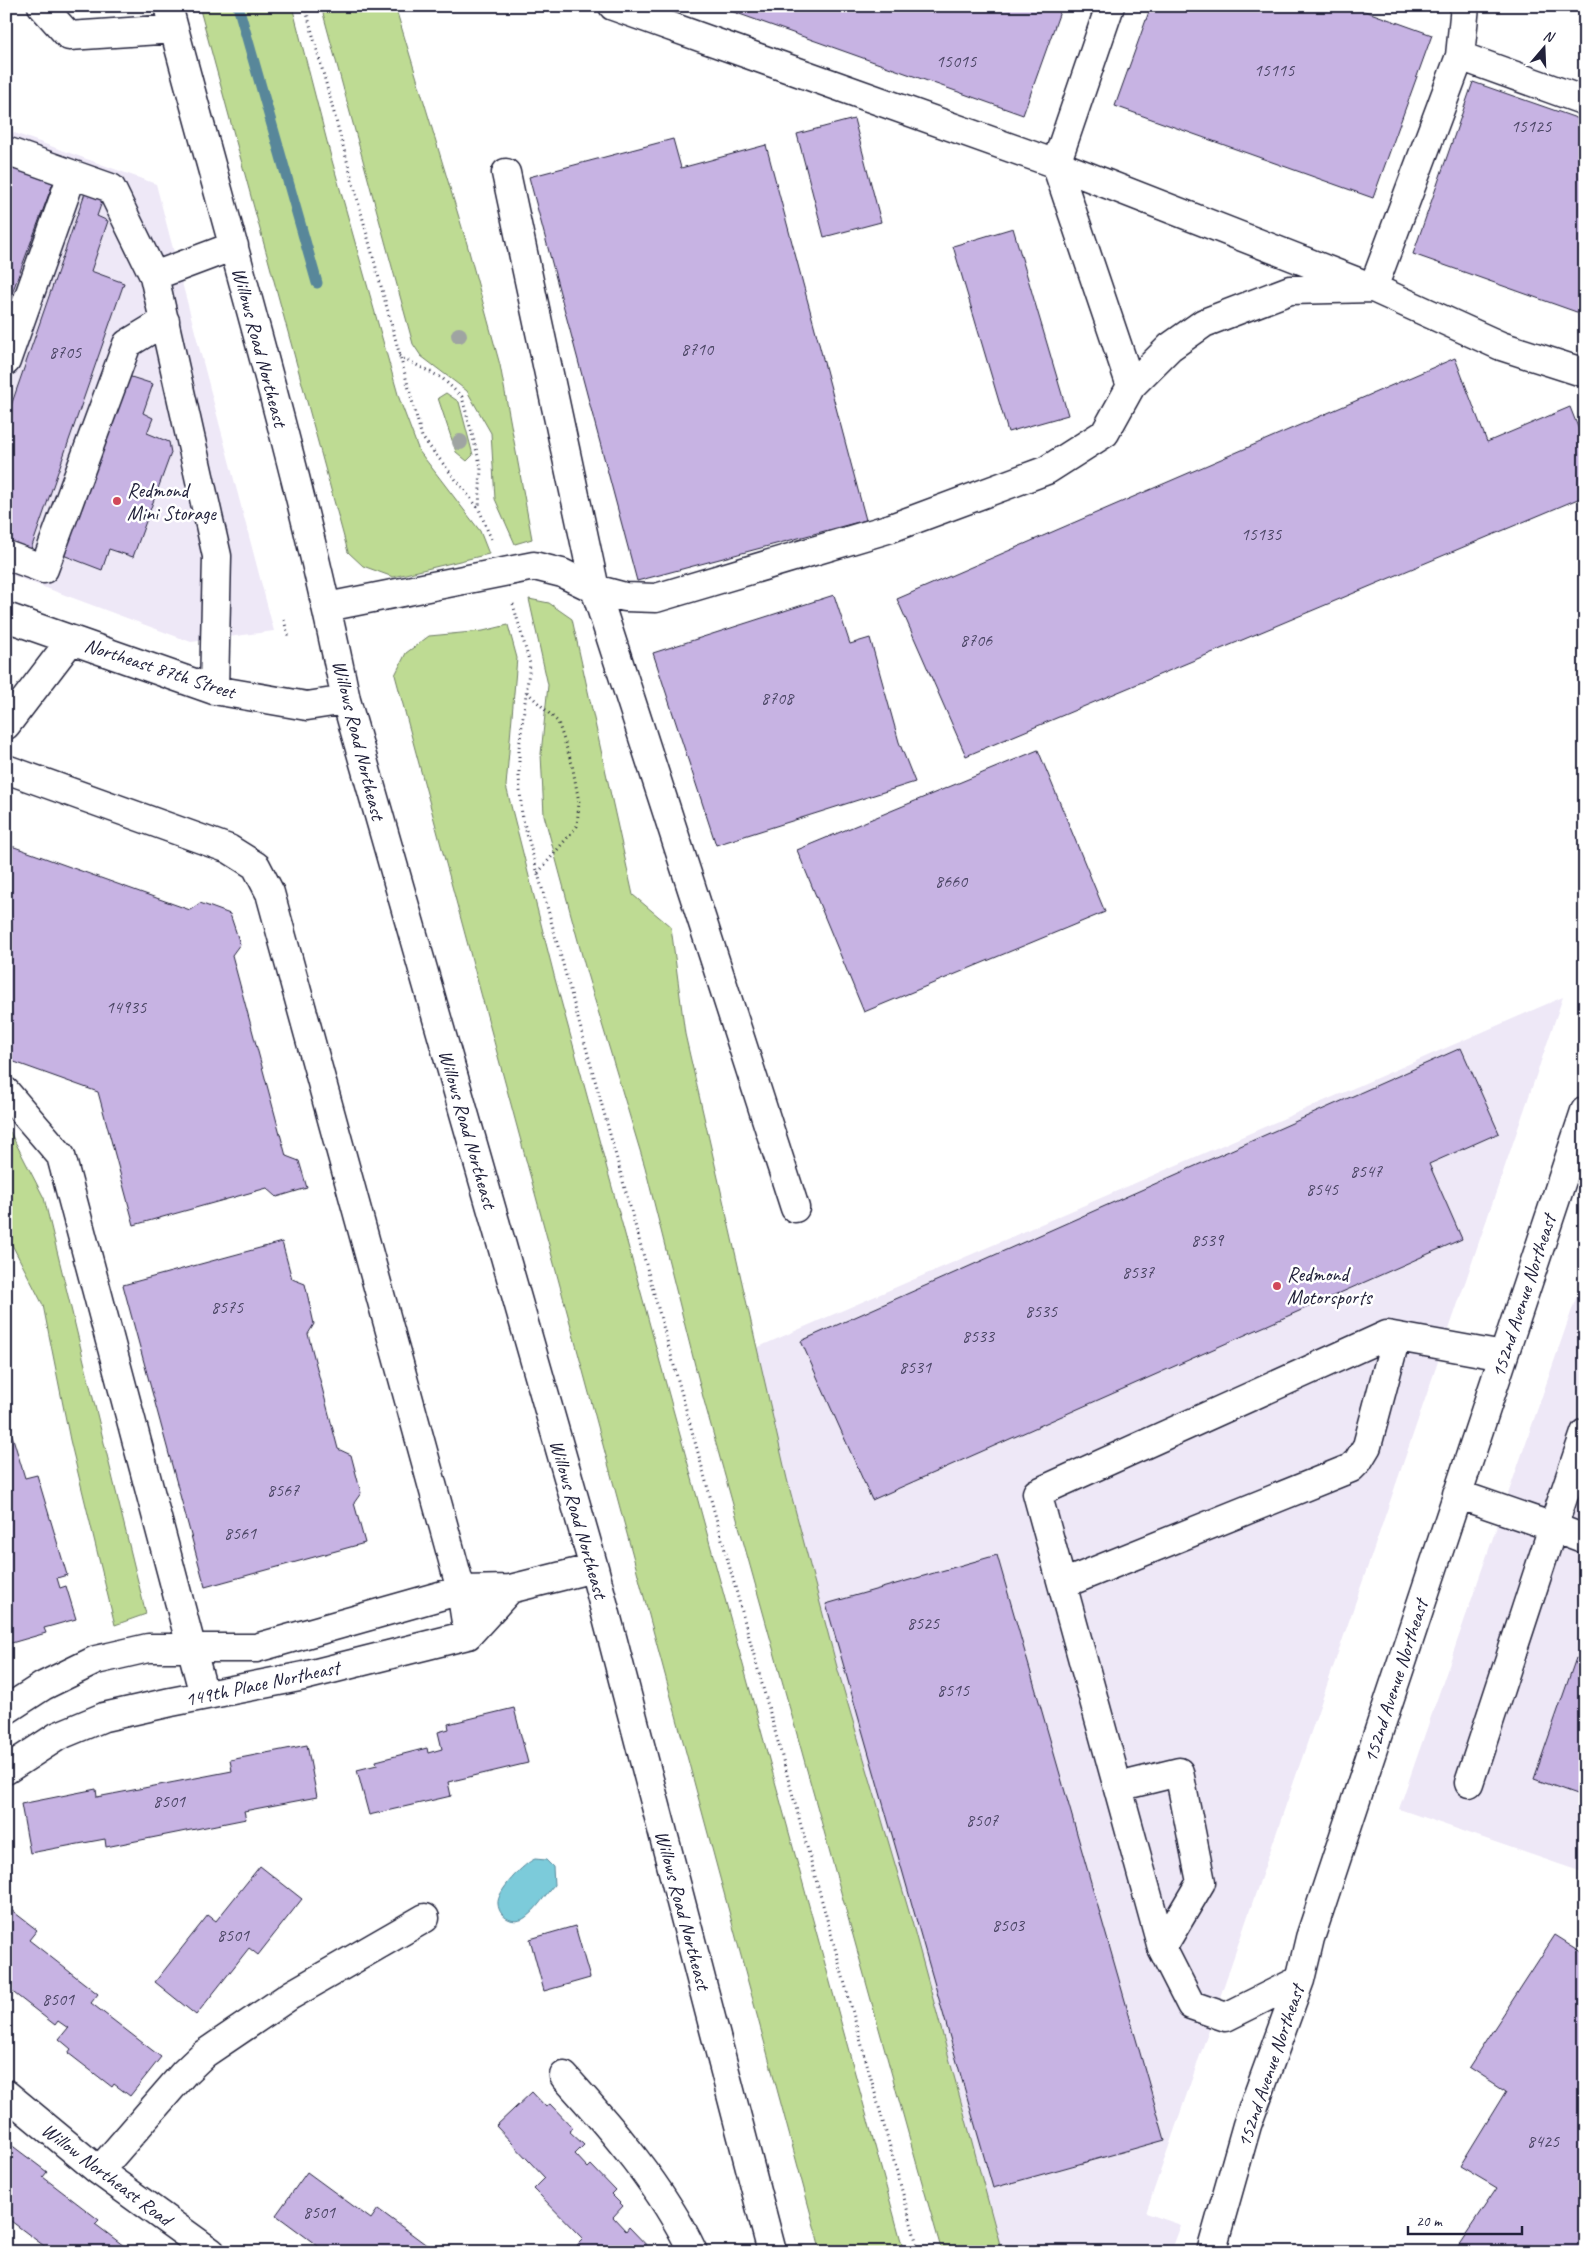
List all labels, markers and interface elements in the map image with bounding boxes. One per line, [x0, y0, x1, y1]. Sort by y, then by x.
north arrow [1518, 22, 1568, 72]
text: N [1541, 27, 1557, 46]
house number: 15015 [936, 50, 977, 72]
house number: 15115 [1254, 59, 1295, 81]
house number: 15125 [1511, 115, 1552, 137]
street label: Willows Road Northeast [226, 265, 293, 432]
house number: 8710 [681, 338, 715, 360]
house number: 8705 [49, 341, 82, 363]
place label: Redmond Mini Storage [127, 478, 217, 526]
marker: Redmond Mini Storage [111, 495, 123, 507]
house number: 15135 [1241, 523, 1282, 545]
house number: 8706 [960, 629, 993, 651]
street label: Northeast 87th Street [82, 632, 240, 705]
street label: Willows Road Northeast [327, 658, 391, 825]
house number: 8708 [761, 687, 795, 709]
house number: 8660 [935, 870, 969, 892]
house number: 14935 [106, 996, 147, 1018]
street label: Willows Road Northeast [433, 1047, 503, 1213]
house number: 8547 [1350, 1160, 1383, 1182]
house number: 8545 [1306, 1178, 1339, 1200]
street label: 152nd Avenue Northeast [1485, 1208, 1563, 1381]
house number: 8539 [1191, 1229, 1225, 1251]
house number: 8537 [1122, 1261, 1155, 1283]
place label: Redmond Motorsports [1287, 1262, 1374, 1310]
marker: Redmond Motorsports [1271, 1280, 1283, 1292]
house number: 8575 [211, 1296, 244, 1318]
house number: 8535 [1025, 1300, 1058, 1322]
house number: 8533 [962, 1325, 996, 1347]
house number: 8531 [899, 1356, 932, 1378]
street label: Willows Road Northeast [544, 1437, 614, 1603]
house number: 8567 [267, 1479, 300, 1501]
house number: 8561 [224, 1522, 257, 1544]
street label: 152nd Avenue Northeast [1357, 1593, 1435, 1766]
house number: 8525 [907, 1612, 940, 1634]
street label: 149th Place Northeast [183, 1654, 345, 1712]
house number: 8515 [937, 1679, 970, 1701]
house number: 8501 [153, 1790, 186, 1812]
house number: 8507 [966, 1809, 999, 1831]
street label: Willows Road Northeast [649, 1828, 716, 1995]
house number: 8503 [992, 1914, 1026, 1936]
house number: 8501 [217, 1924, 250, 1946]
street label: 152nd Avenue Northeast [1231, 1979, 1311, 2151]
house number: 8501 [42, 1988, 75, 2010]
street label: Willow Northeast Road [37, 2117, 179, 2233]
house number: 8425 [1527, 2130, 1560, 2152]
house number: 8501 [303, 2201, 336, 2223]
scale bar [1408, 2203, 1522, 2235]
text: 20 m [1416, 2212, 1443, 2231]

